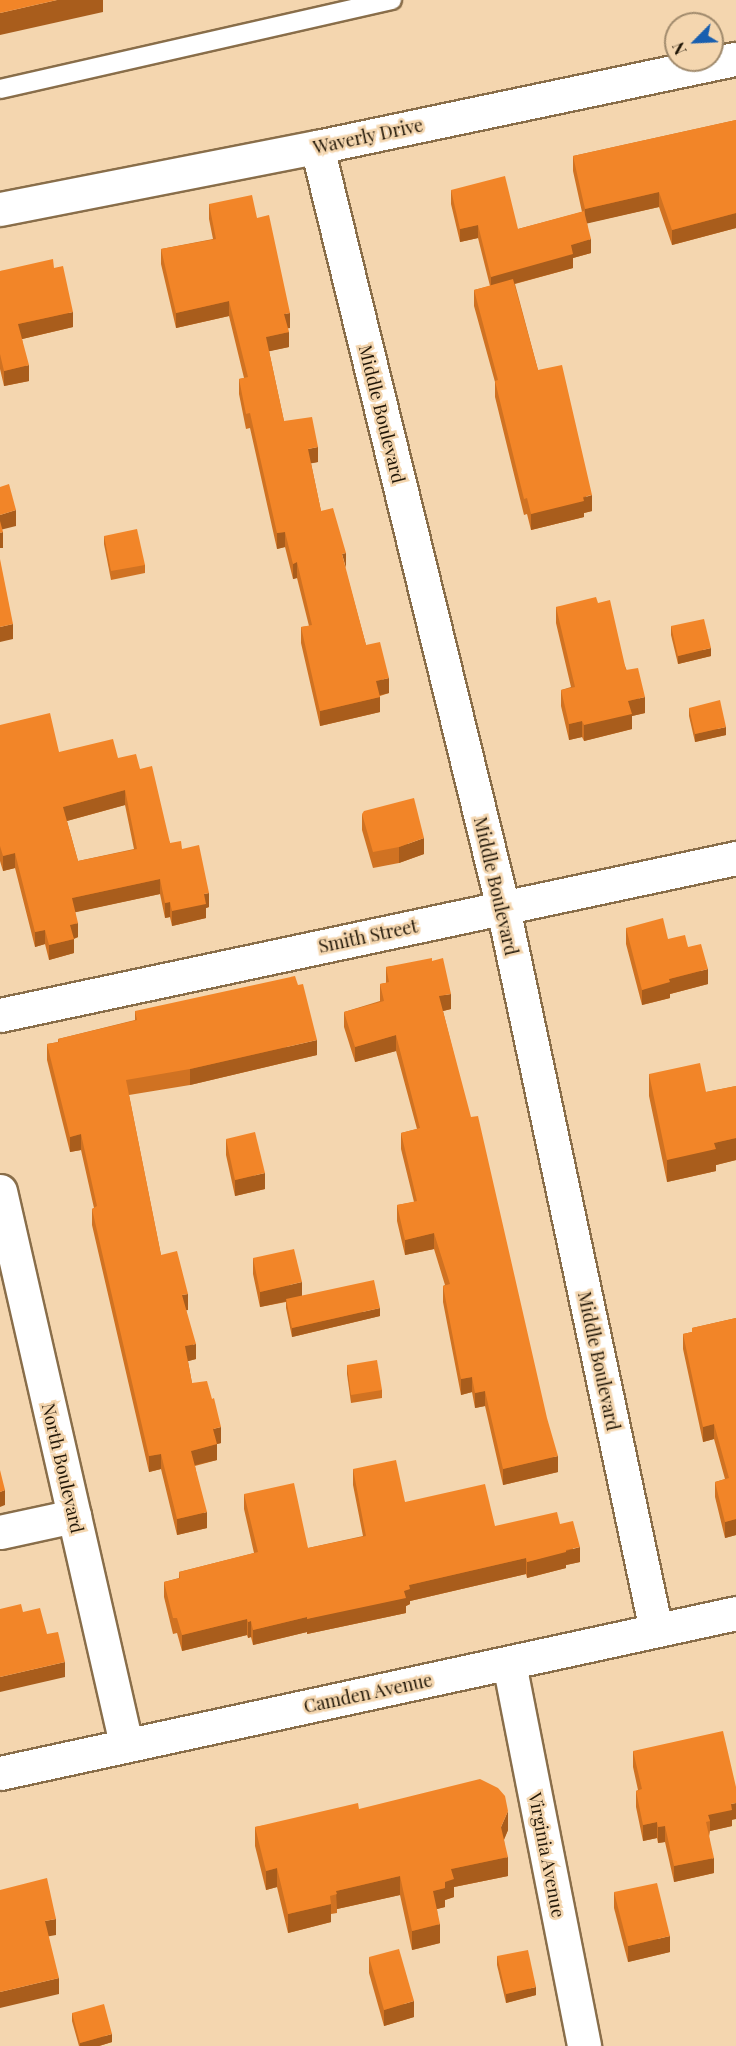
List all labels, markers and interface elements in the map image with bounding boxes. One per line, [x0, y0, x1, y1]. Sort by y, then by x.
north arrow [664, 12, 724, 72]
text: N [667, 39, 691, 58]
street label: Waverly Drive [311, 114, 425, 158]
street label: Middle Boulevard [354, 343, 410, 485]
street label: Middle Boulevard [470, 815, 522, 957]
street label: Smith Street [316, 915, 420, 957]
street label: Middle Boulevard [574, 1289, 624, 1433]
street label: North Boulevard [38, 1401, 88, 1535]
street label: Camden Avenue [301, 1669, 435, 1717]
street label: Virginia Avenue [524, 1790, 570, 1920]

